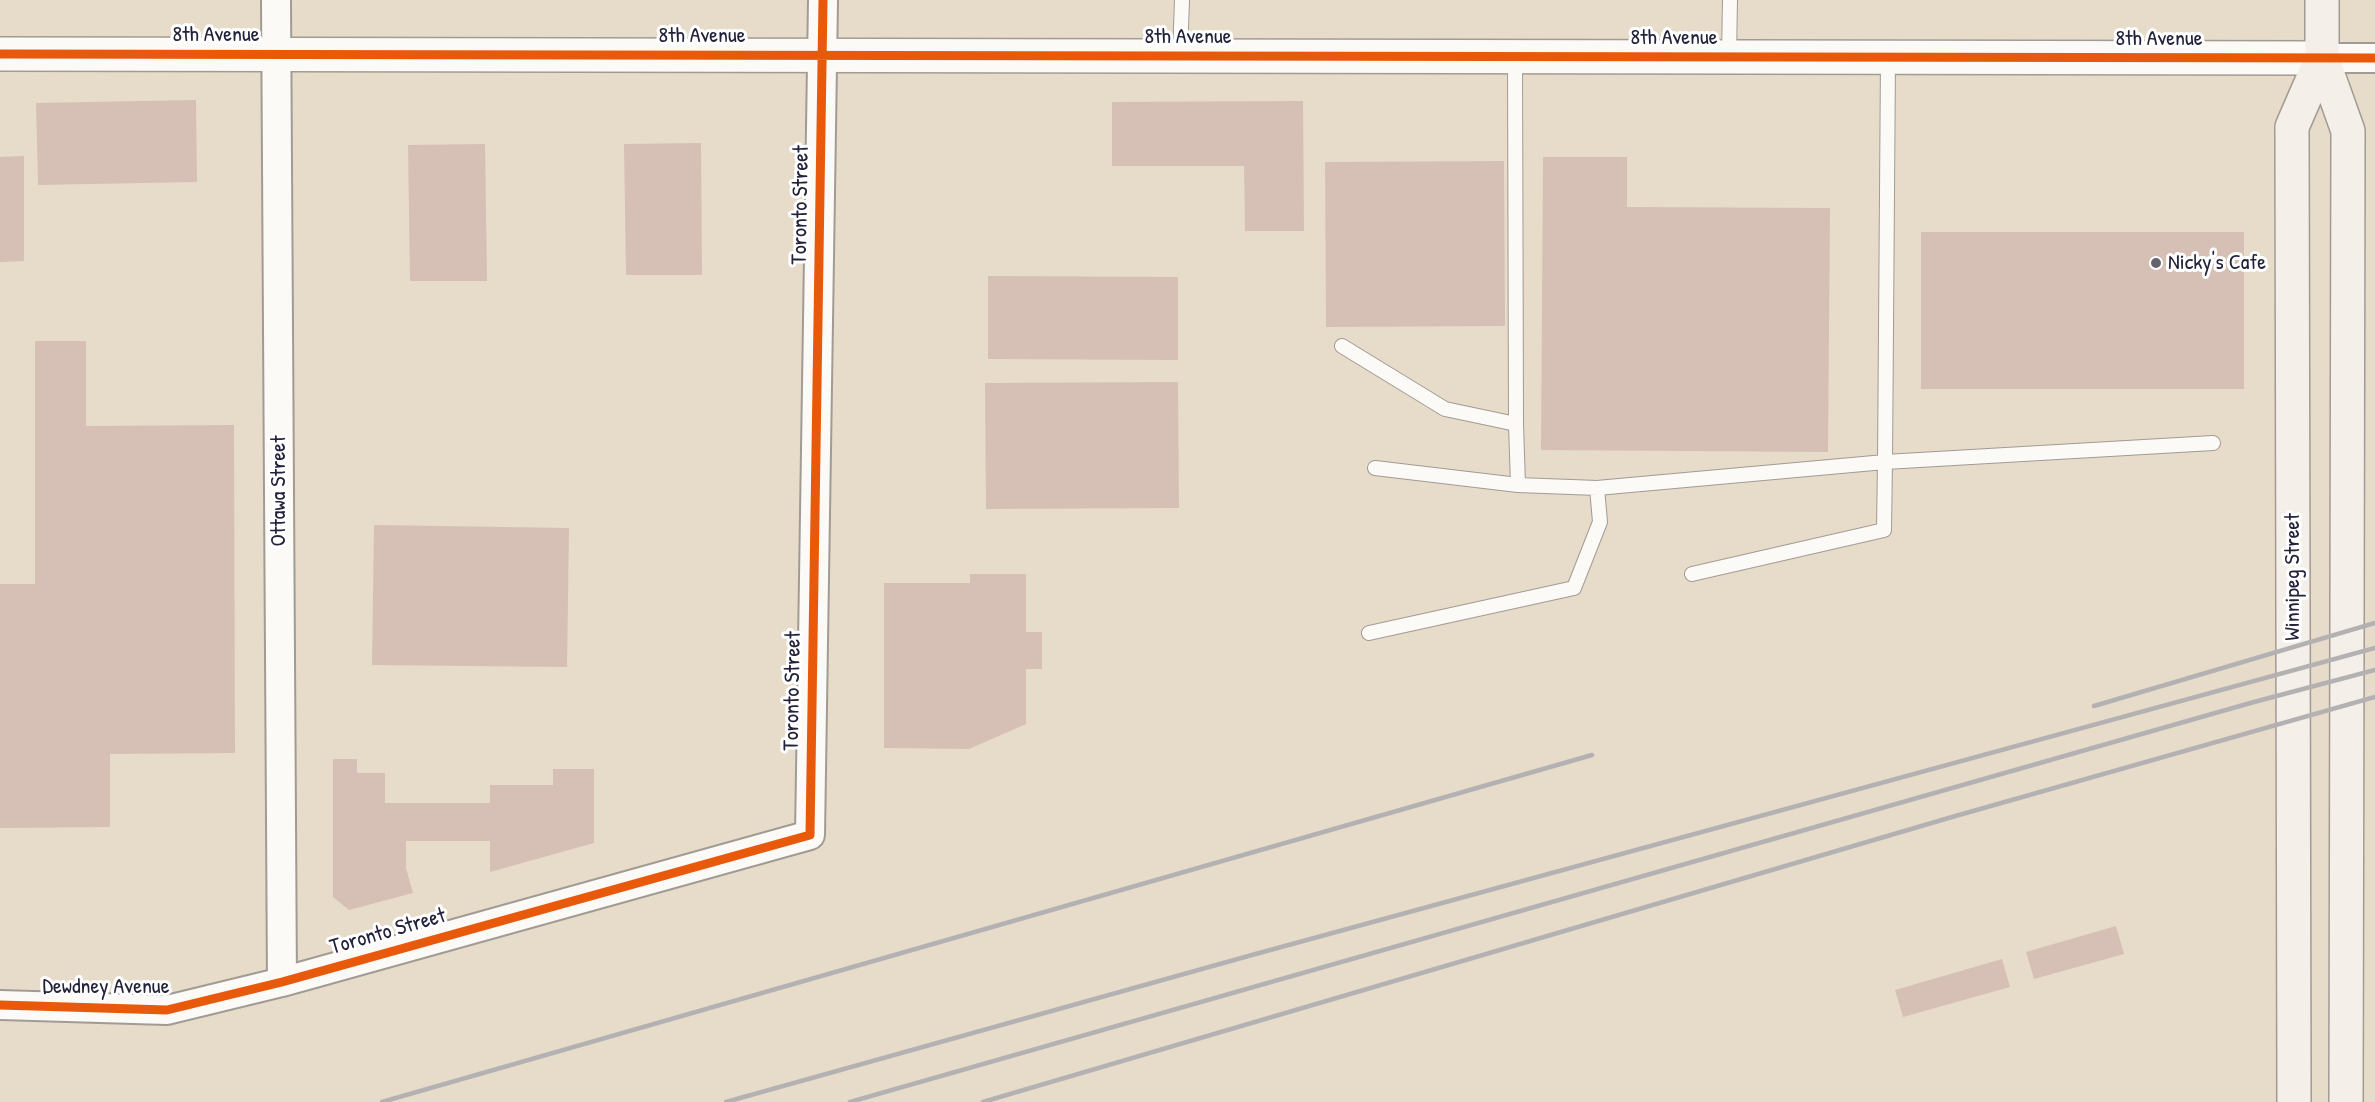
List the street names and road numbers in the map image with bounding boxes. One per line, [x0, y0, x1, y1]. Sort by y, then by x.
street label: 8th Avenue [172, 22, 260, 48]
street label: 8th Avenue [658, 23, 746, 49]
street label: 8th Avenue [1144, 24, 1232, 50]
street label: 8th Avenue [1630, 25, 1718, 51]
street label: 8th Avenue [2115, 26, 2203, 52]
street label: Toronto Street [787, 145, 815, 265]
street label: Ottawa Street [266, 435, 292, 547]
street label: Winnipeg Street [2280, 513, 2306, 641]
street label: Toronto Street [779, 631, 807, 751]
street label: Toronto Street [327, 903, 449, 961]
street label: Dewdney Avenue [43, 974, 169, 1000]

